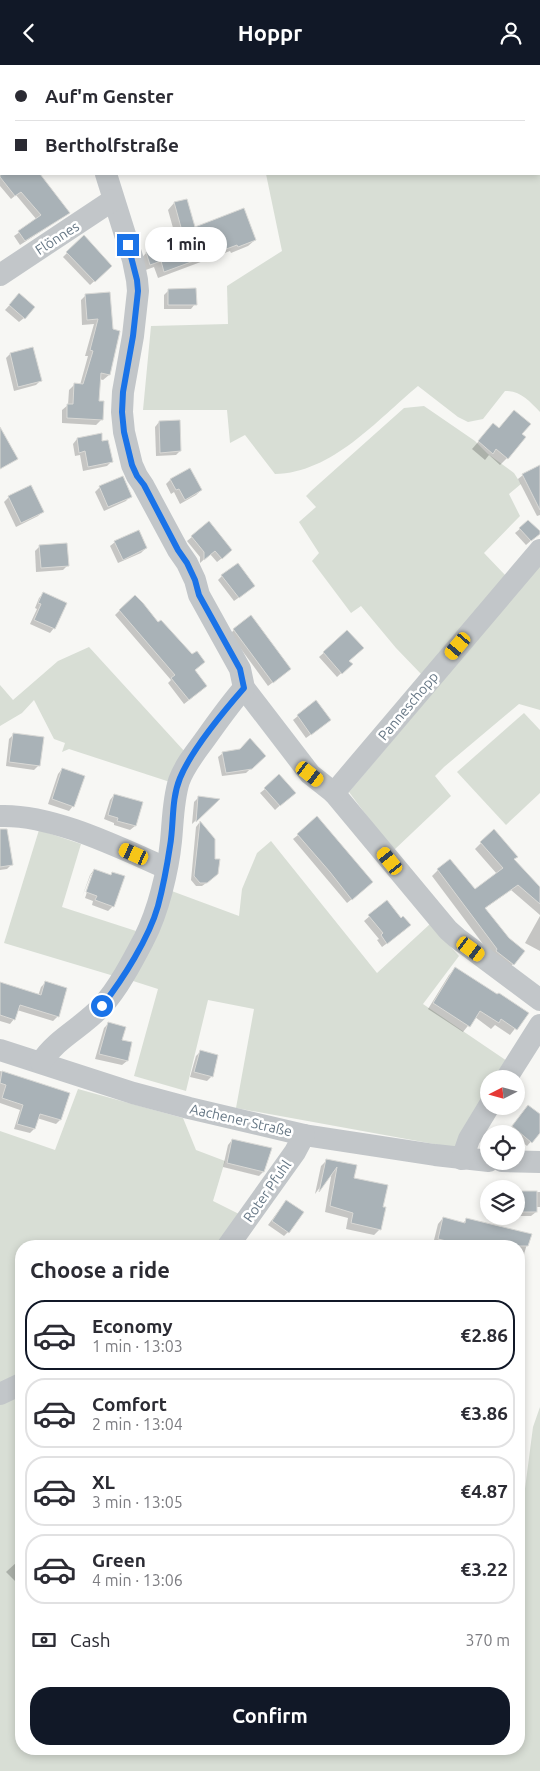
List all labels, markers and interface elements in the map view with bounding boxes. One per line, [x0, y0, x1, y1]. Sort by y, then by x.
icon: back [15, 19, 43, 47]
icon: person [497, 19, 525, 47]
text: Hoppr [238, 20, 302, 45]
text: Auf'm Genster [45, 85, 174, 107]
text: Bertholfstraße [45, 134, 179, 156]
street label: Flönnes [32, 218, 82, 258]
callout: 1 min [146, 227, 228, 263]
route end [117, 234, 139, 256]
text: 1 min [166, 235, 206, 253]
car [442, 630, 473, 662]
street label: Panneschopp [375, 669, 441, 743]
car [293, 759, 326, 789]
car [117, 841, 150, 867]
car [374, 845, 405, 877]
car [454, 934, 487, 964]
route start [91, 995, 113, 1017]
north arrow [480, 1070, 525, 1115]
map controls [480, 1070, 525, 1225]
street label: Aachener Straße [188, 1100, 294, 1140]
button: locate [480, 1125, 525, 1170]
street label: Roter Pfuhl [240, 1157, 294, 1225]
button: layers [480, 1180, 525, 1225]
text: Choose a ride [30, 1257, 170, 1282]
icon: car [32, 1313, 77, 1358]
text: Economy [92, 1315, 173, 1337]
text: €2.86 [460, 1324, 508, 1346]
text: 1 min · 13:03 [92, 1337, 183, 1355]
icon: car [32, 1391, 77, 1436]
text: Comfort [92, 1393, 167, 1415]
text: €3.86 [460, 1402, 508, 1424]
text: 2 min · 13:04 [92, 1415, 183, 1433]
icon: car [32, 1469, 77, 1514]
text: XL [92, 1471, 115, 1493]
text: €4.87 [460, 1480, 508, 1502]
text: 3 min · 13:05 [92, 1493, 183, 1511]
icon: car [32, 1547, 77, 1592]
text: Green [92, 1549, 146, 1571]
text: €3.22 [460, 1558, 508, 1580]
text: 4 min · 13:06 [92, 1571, 183, 1589]
icon: cash [30, 1626, 58, 1654]
text: Cash [70, 1629, 111, 1651]
text: 370 m [465, 1631, 510, 1649]
button: Confirm [30, 1687, 510, 1745]

